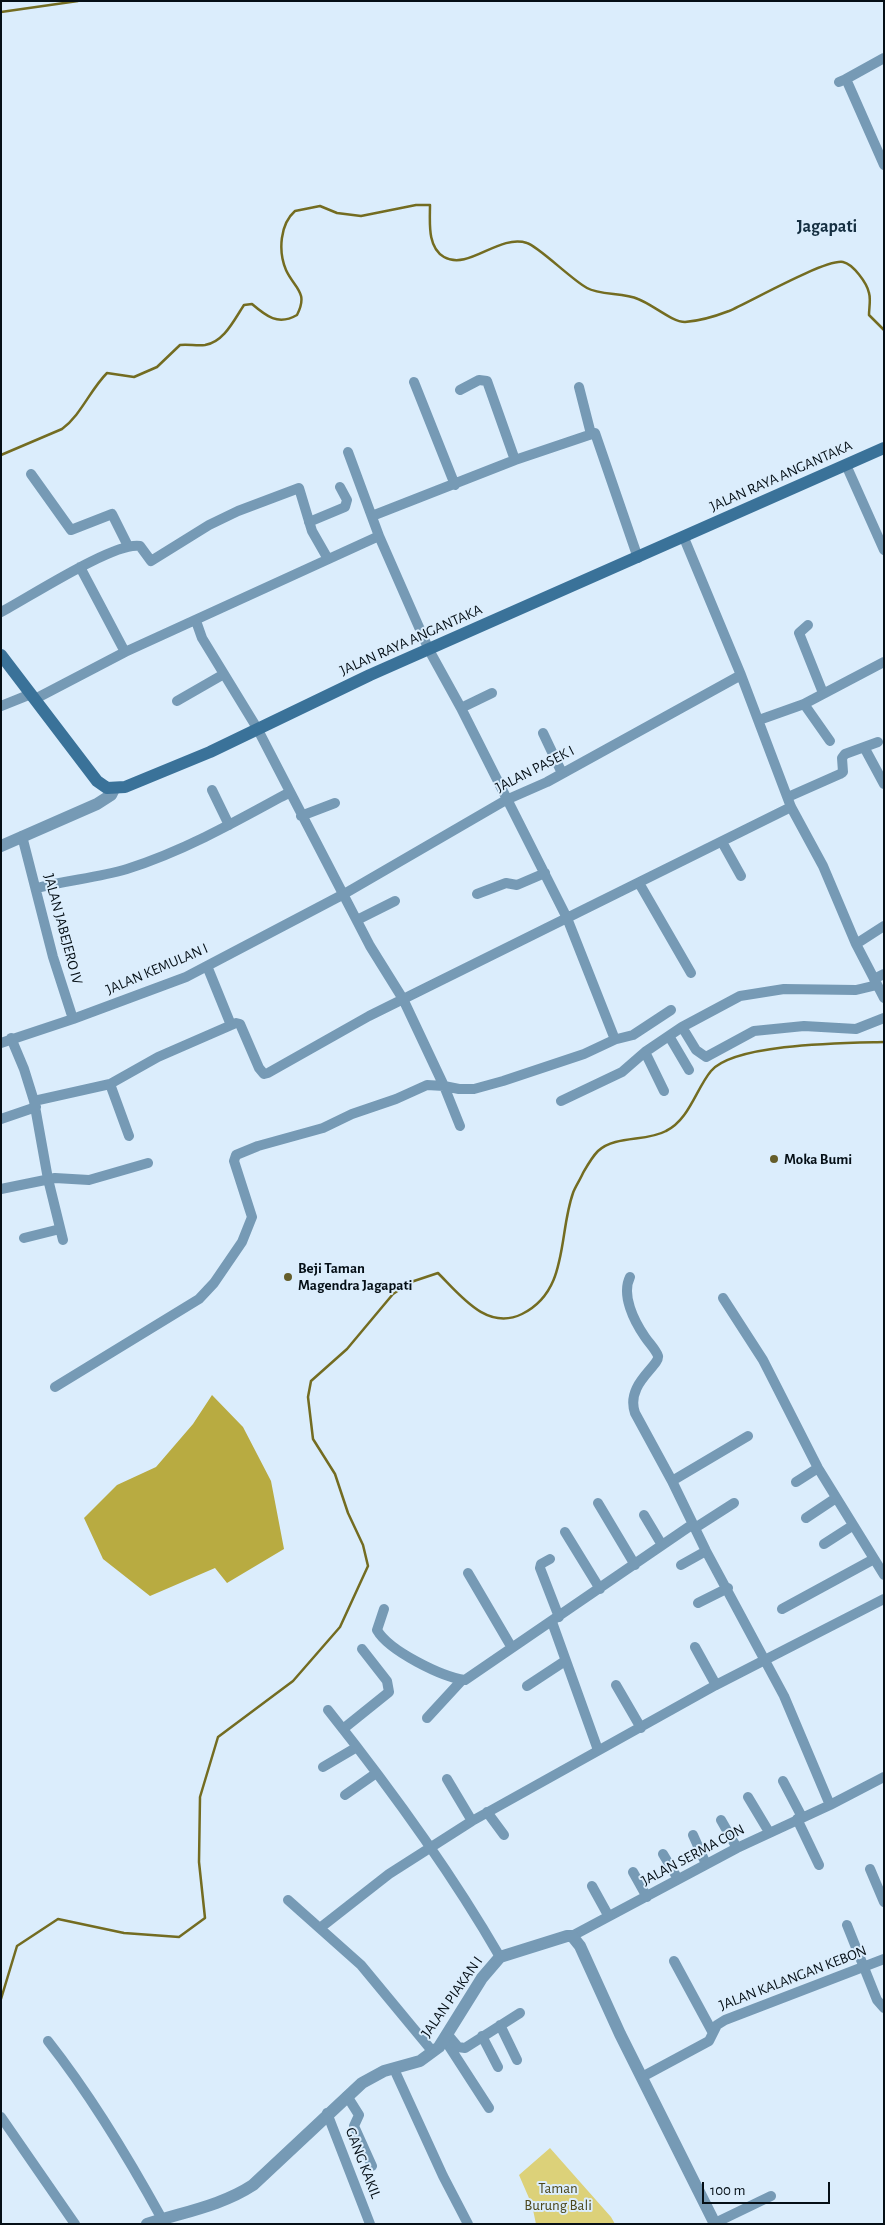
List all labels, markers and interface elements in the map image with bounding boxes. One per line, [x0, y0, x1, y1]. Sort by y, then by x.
district label: Jagapati [797, 216, 857, 238]
street label: JALAN RAYA ANGANTAKA [707, 436, 855, 516]
street label: JALAN RAYA ANGANTAKA [337, 600, 485, 680]
street label: JALAN PASEK I [493, 742, 577, 796]
street label: JALAN JABEJERO IV [40, 872, 86, 986]
street label: JALAN KEMULAN I [103, 939, 211, 999]
place label: Moka Bumi [784, 1150, 852, 1168]
marker: Moka Bumi [768, 1153, 780, 1165]
place label: Beji Taman Magendra Jagapati [298, 1259, 412, 1294]
marker: Beji Taman Magendra Jagapati [282, 1271, 294, 1283]
street label: JALAN SERMA CON [638, 1820, 748, 1890]
street label: JALAN KALANGAN KEBON [717, 1942, 869, 2014]
street label: JALAN PIAKAN I [417, 1953, 487, 2041]
street label: GANG KAKIL [341, 2125, 385, 2201]
scale bar [705, 2172, 832, 2204]
park label: Taman Burung Bali [524, 2179, 592, 2214]
text: 100 m [710, 2183, 745, 2198]

